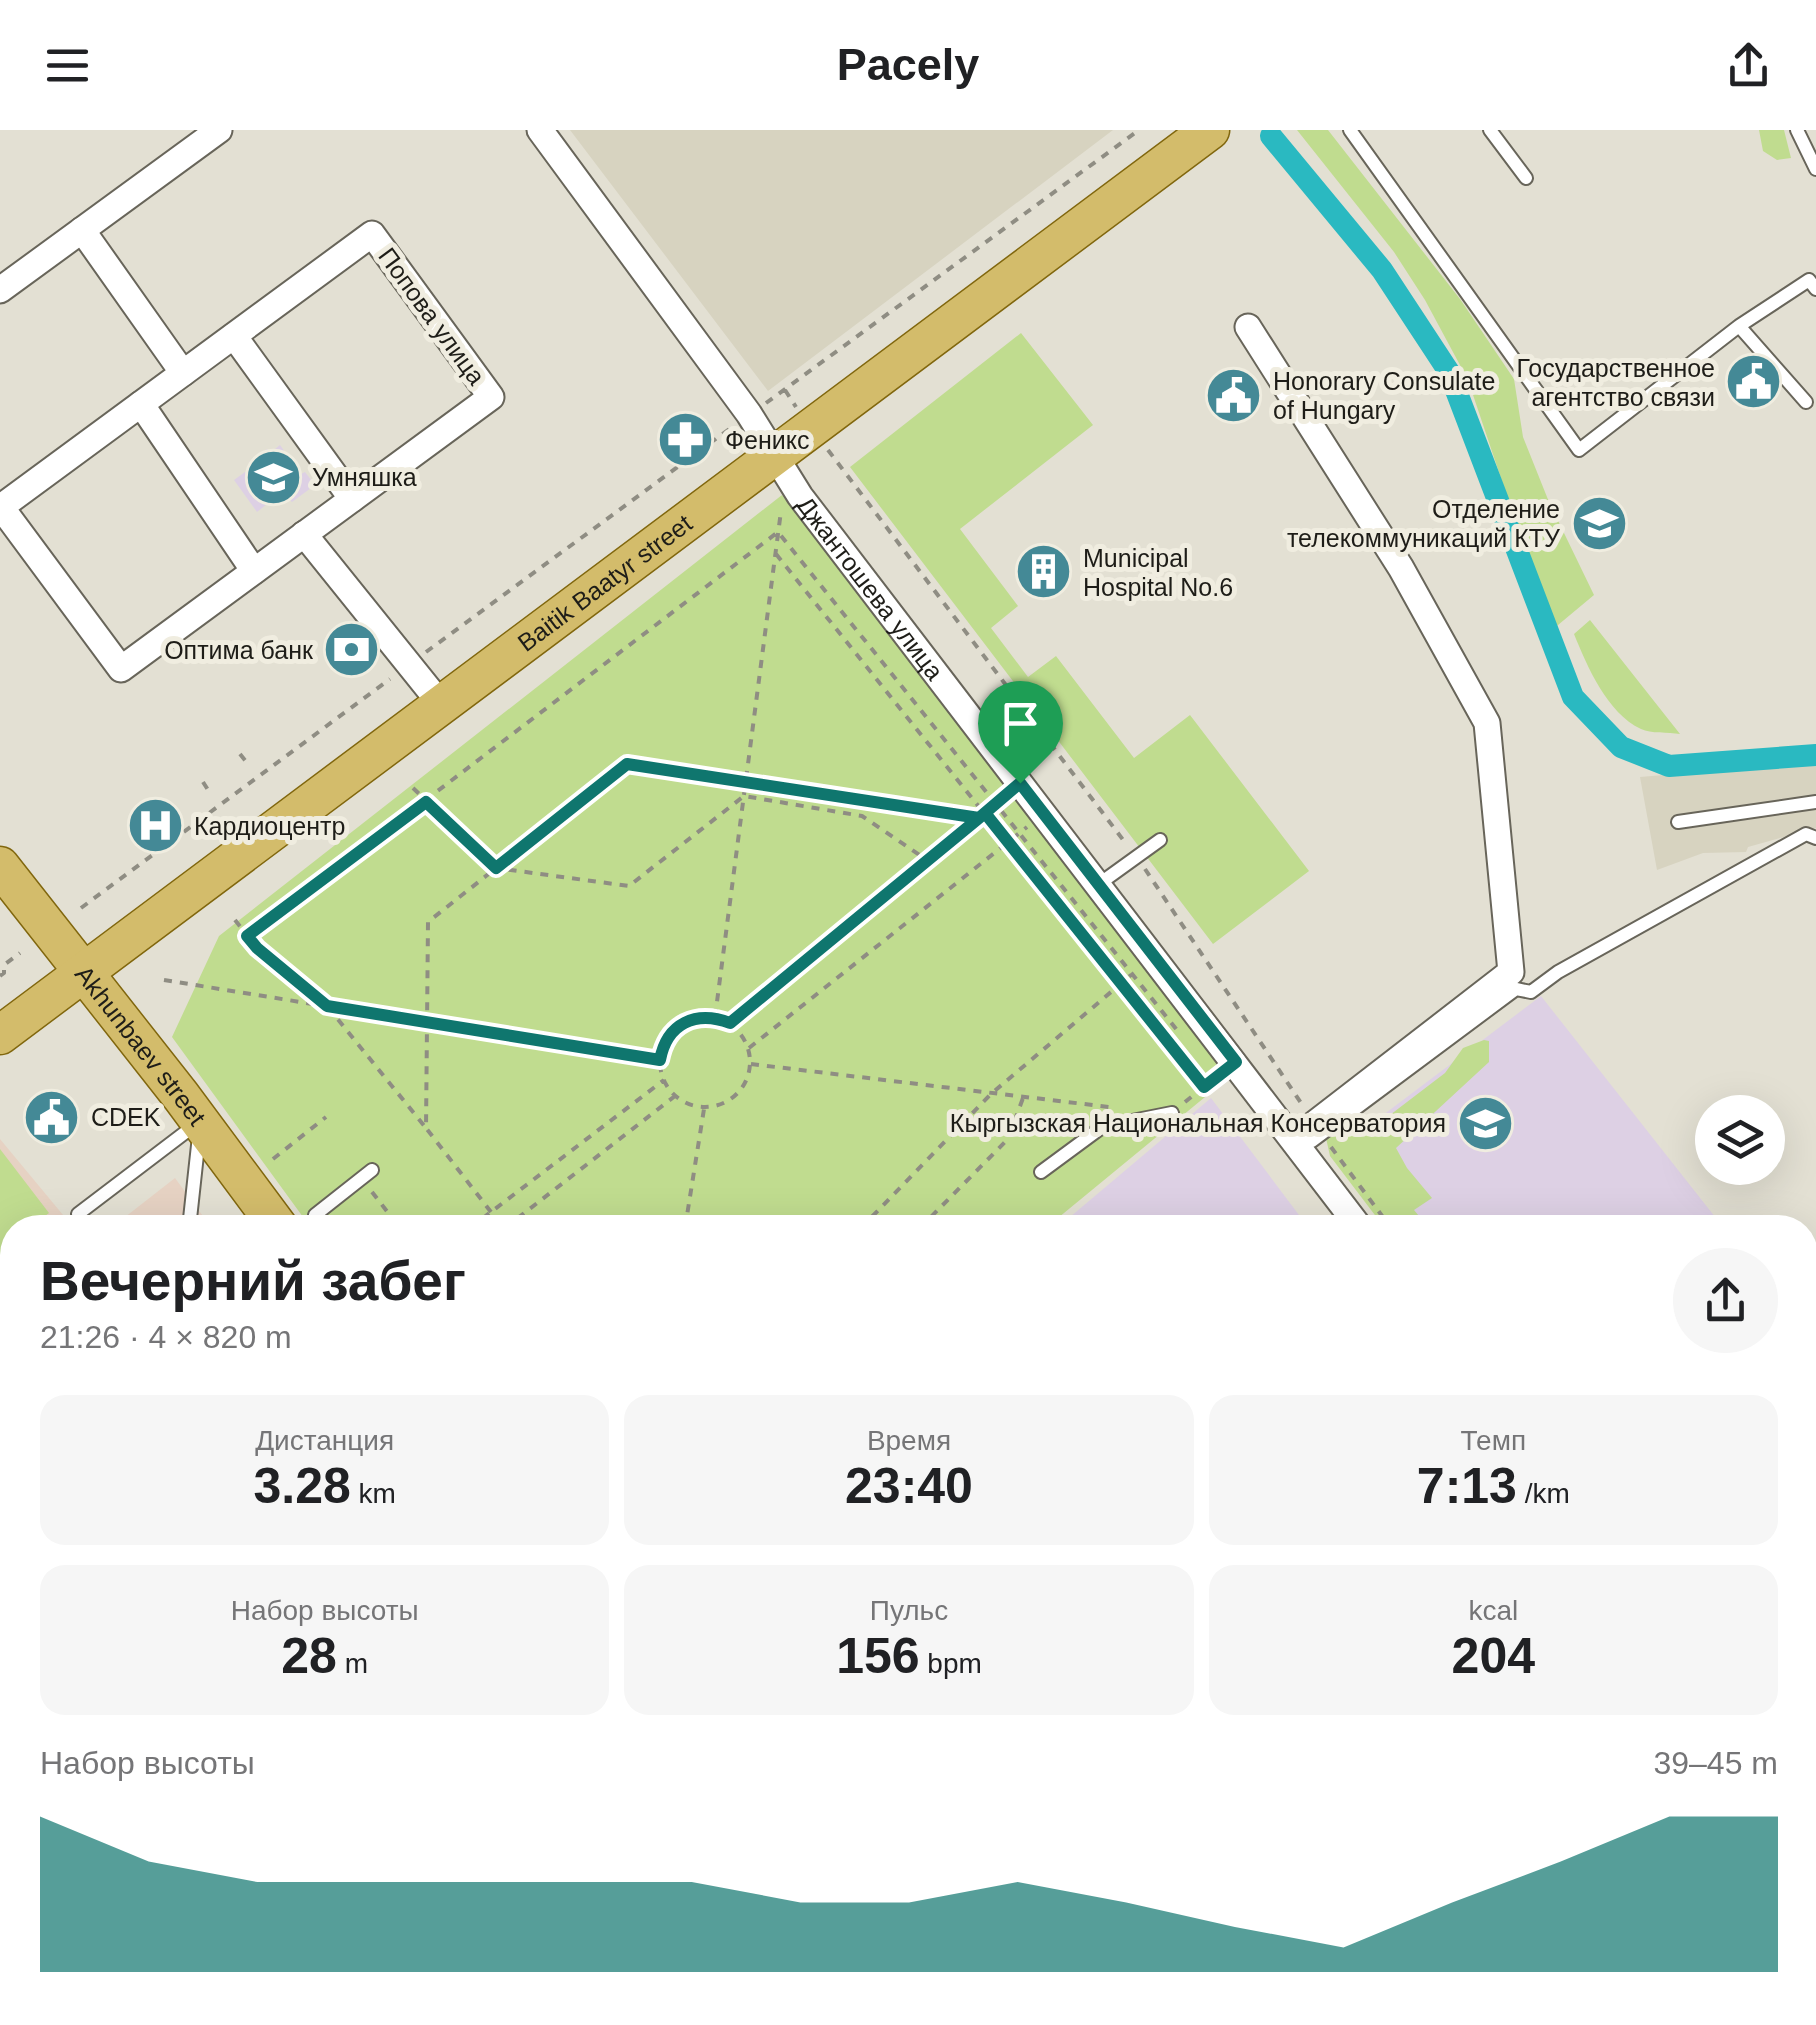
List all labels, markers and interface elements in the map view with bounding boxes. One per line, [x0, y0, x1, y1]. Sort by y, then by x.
icon: menu [40, 38, 95, 93]
icon: share [1721, 38, 1776, 93]
text: Pacely [837, 39, 979, 90]
street label: Попова улица [373, 242, 491, 390]
public building icon: Государственное агентство связи [1724, 352, 1784, 412]
place label: Государственное агентство связи [1516, 354, 1715, 411]
public building icon: Honorary Consulate of Hungary [1204, 365, 1264, 425]
place label: Honorary Consulate of Hungary [1273, 367, 1495, 424]
pharmacy icon: Феникс [656, 410, 716, 470]
place label: Феникс [725, 426, 809, 454]
school or university icon: Умняшка [243, 447, 303, 507]
place label: Умняшка [312, 463, 417, 491]
street label: Джантошева улица [791, 491, 949, 685]
school or university icon: Отделение телекоммуникаций КТУ [1569, 493, 1629, 553]
place label: Отделение телекоммуникаций КТУ [1287, 495, 1560, 552]
street label: Baitik Baatyr street [512, 509, 697, 657]
building icon: Municipal Hospital No.6 [1014, 542, 1074, 602]
place label: Municipal Hospital No.6 [1083, 544, 1233, 601]
bank icon: Оптима банк [322, 620, 382, 680]
place label: Оптима банк [164, 636, 314, 664]
pin [978, 681, 1063, 784]
icon: arrive [993, 696, 1048, 751]
hospital icon: Кардиоцентр [125, 796, 185, 856]
place label: Кардиоцентр [194, 812, 345, 840]
street label: Akhunbaev street [70, 960, 212, 1131]
public building icon: CDEK [22, 1087, 82, 1147]
school or university icon: Кыргызская Национальная Консерватория [1455, 1093, 1515, 1153]
map controls [1695, 1095, 1785, 1185]
button: layers [1695, 1095, 1785, 1185]
place label: CDEK [91, 1103, 161, 1131]
place label: Кыргызская Национальная Консерватория [950, 1109, 1446, 1137]
button: share [1673, 1248, 1778, 1353]
text: Вечерний забег [40, 1250, 466, 1312]
text: 21:26 · 4 × 820 m [40, 1319, 292, 1355]
text: Дистанция [255, 1425, 394, 1456]
text: Время [867, 1425, 951, 1456]
text: Темп [1461, 1425, 1526, 1456]
text: 3.28 [253, 1458, 351, 1514]
text: 23:40 [845, 1458, 973, 1514]
text: 7:13 [1417, 1458, 1517, 1514]
text: km [351, 1478, 396, 1509]
text: /km [1517, 1478, 1570, 1509]
text: Набор высоты [231, 1595, 419, 1626]
text: Пульс [870, 1595, 948, 1626]
text: kcal [1468, 1595, 1518, 1626]
text: 28 [281, 1628, 337, 1684]
text: 156 [836, 1628, 920, 1684]
text: 204 [1452, 1628, 1535, 1684]
text: m [337, 1648, 368, 1679]
text: bpm [920, 1648, 982, 1679]
text: Набор высоты [40, 1745, 255, 1781]
text: 39–45 m [1653, 1745, 1778, 1781]

